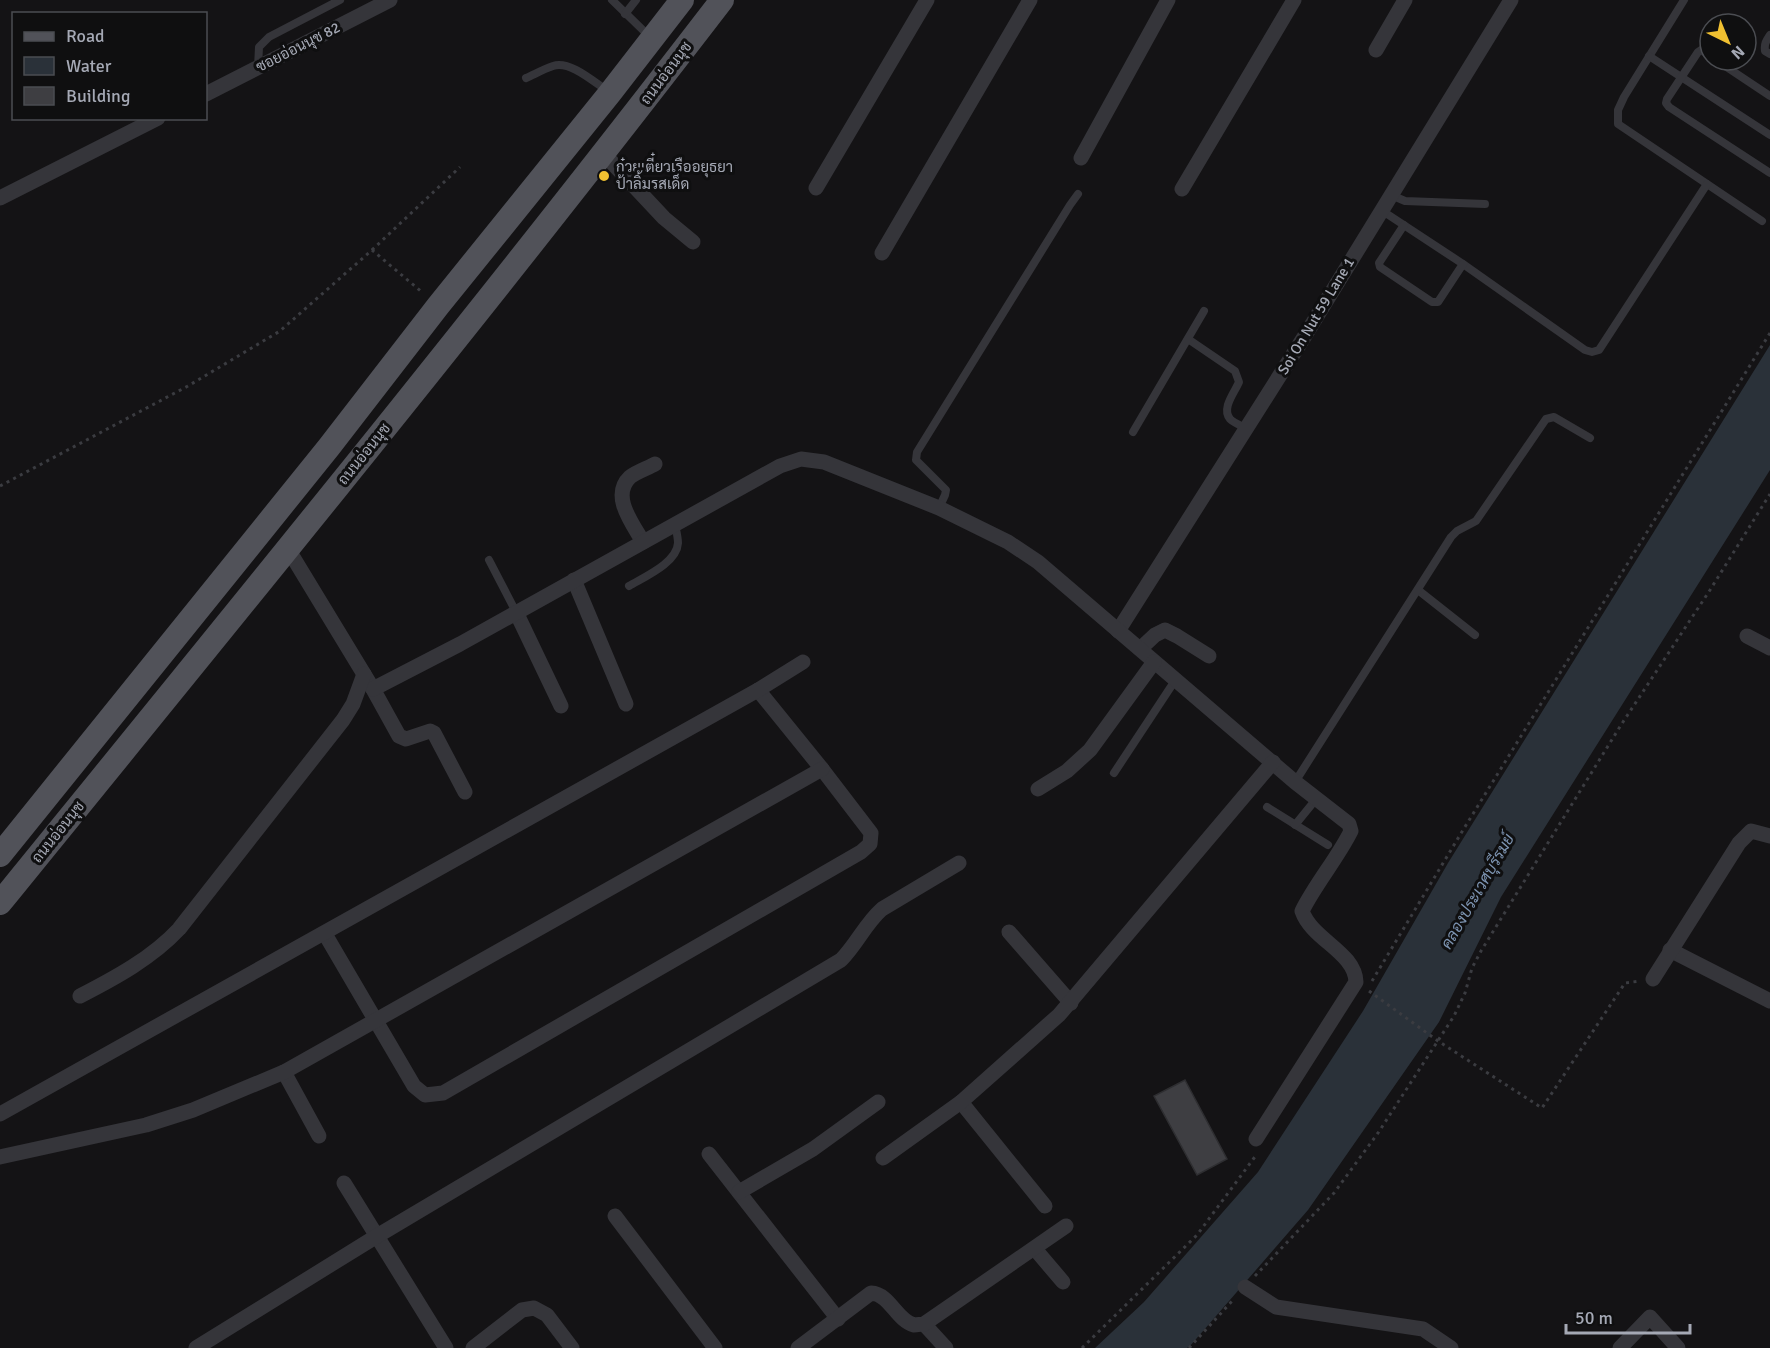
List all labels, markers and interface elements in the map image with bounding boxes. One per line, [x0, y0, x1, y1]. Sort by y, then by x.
legend [12, 12, 207, 120]
north arrow [1698, 12, 1758, 72]
street label: ซอยอ่อนนุช 82 [253, 17, 344, 78]
text: Road [66, 25, 105, 47]
street label: ถนนอ่อนนุช [636, 38, 697, 109]
text: N [1727, 41, 1748, 63]
text: Water [66, 55, 112, 77]
text: Building [66, 85, 130, 107]
place label: ก๋วยเตี๋ยวเรืออยุธยา ป้าลิ้มรสเด็ด [616, 152, 733, 193]
marker: ก๋วยเตี๋ยวเรืออยุธยา ป้าลิ้มรสเด็ด [597, 169, 611, 183]
street label: Soi On Nut 59 Lane 1 [1274, 254, 1358, 378]
street label: ถนนอ่อนนุช [333, 419, 396, 490]
street label: ถนนอ่อนนุช [27, 797, 90, 868]
water label: คลองประเวศบุรีรมย์ [1434, 827, 1521, 953]
scale bar [1566, 1297, 1690, 1335]
text: 50 m [1575, 1307, 1613, 1329]

